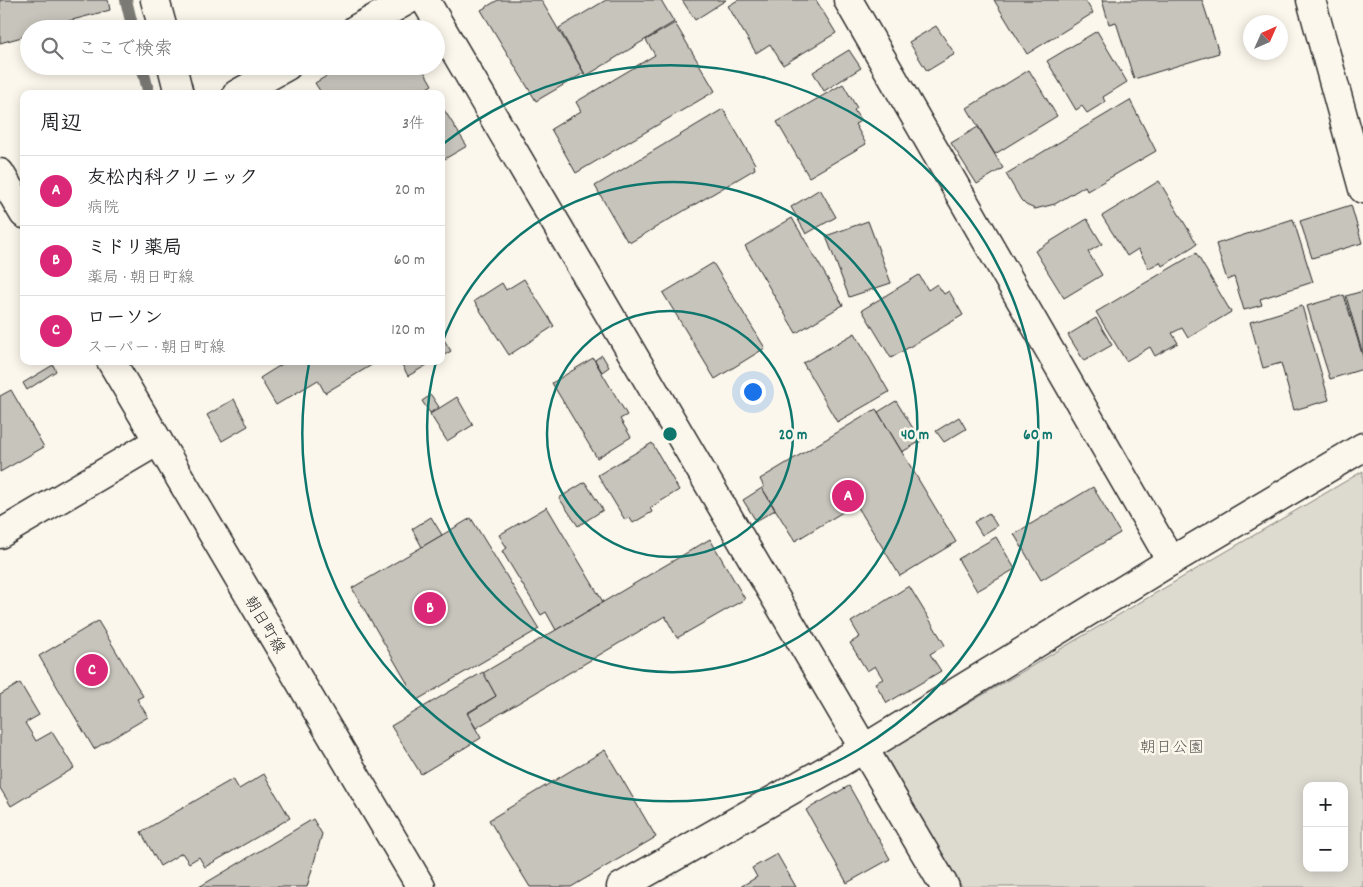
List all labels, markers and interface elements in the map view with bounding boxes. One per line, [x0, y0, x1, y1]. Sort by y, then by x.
north arrow [1243, 15, 1288, 60]
search box [20, 20, 445, 75]
icon: search [38, 34, 66, 62]
text: ここで検索 [78, 37, 173, 64]
text: 周辺 [40, 110, 82, 140]
text: 3件 [402, 113, 425, 136]
text: 友松内科クリニック [87, 166, 258, 193]
text: A [52, 179, 60, 202]
text: 20 m [395, 179, 425, 202]
text: 病院 [87, 197, 119, 220]
text: ミドリ薬局 [87, 236, 182, 263]
text: B [52, 249, 60, 272]
text: 60 m [394, 249, 425, 272]
text: 薬局 · 朝日町線 [87, 267, 194, 290]
text: ローソン [87, 306, 163, 333]
text: C [52, 319, 60, 342]
text: 120 m [391, 319, 425, 342]
text: スーパー · 朝日町線 [87, 337, 225, 360]
your location [740, 379, 766, 405]
centre of rings [661, 425, 679, 443]
text: 20 m [779, 425, 807, 447]
text: 40 m [901, 425, 929, 447]
text: 60 m [1023, 425, 1053, 447]
pin: A [832, 477, 864, 515]
pin: B [414, 589, 446, 627]
street label: 朝日町線 [238, 592, 290, 659]
pin: C [76, 651, 108, 689]
park label: 朝日公園 [1140, 737, 1204, 760]
map controls [1303, 782, 1348, 872]
button: + [1303, 782, 1348, 827]
button: − [1303, 827, 1348, 872]

